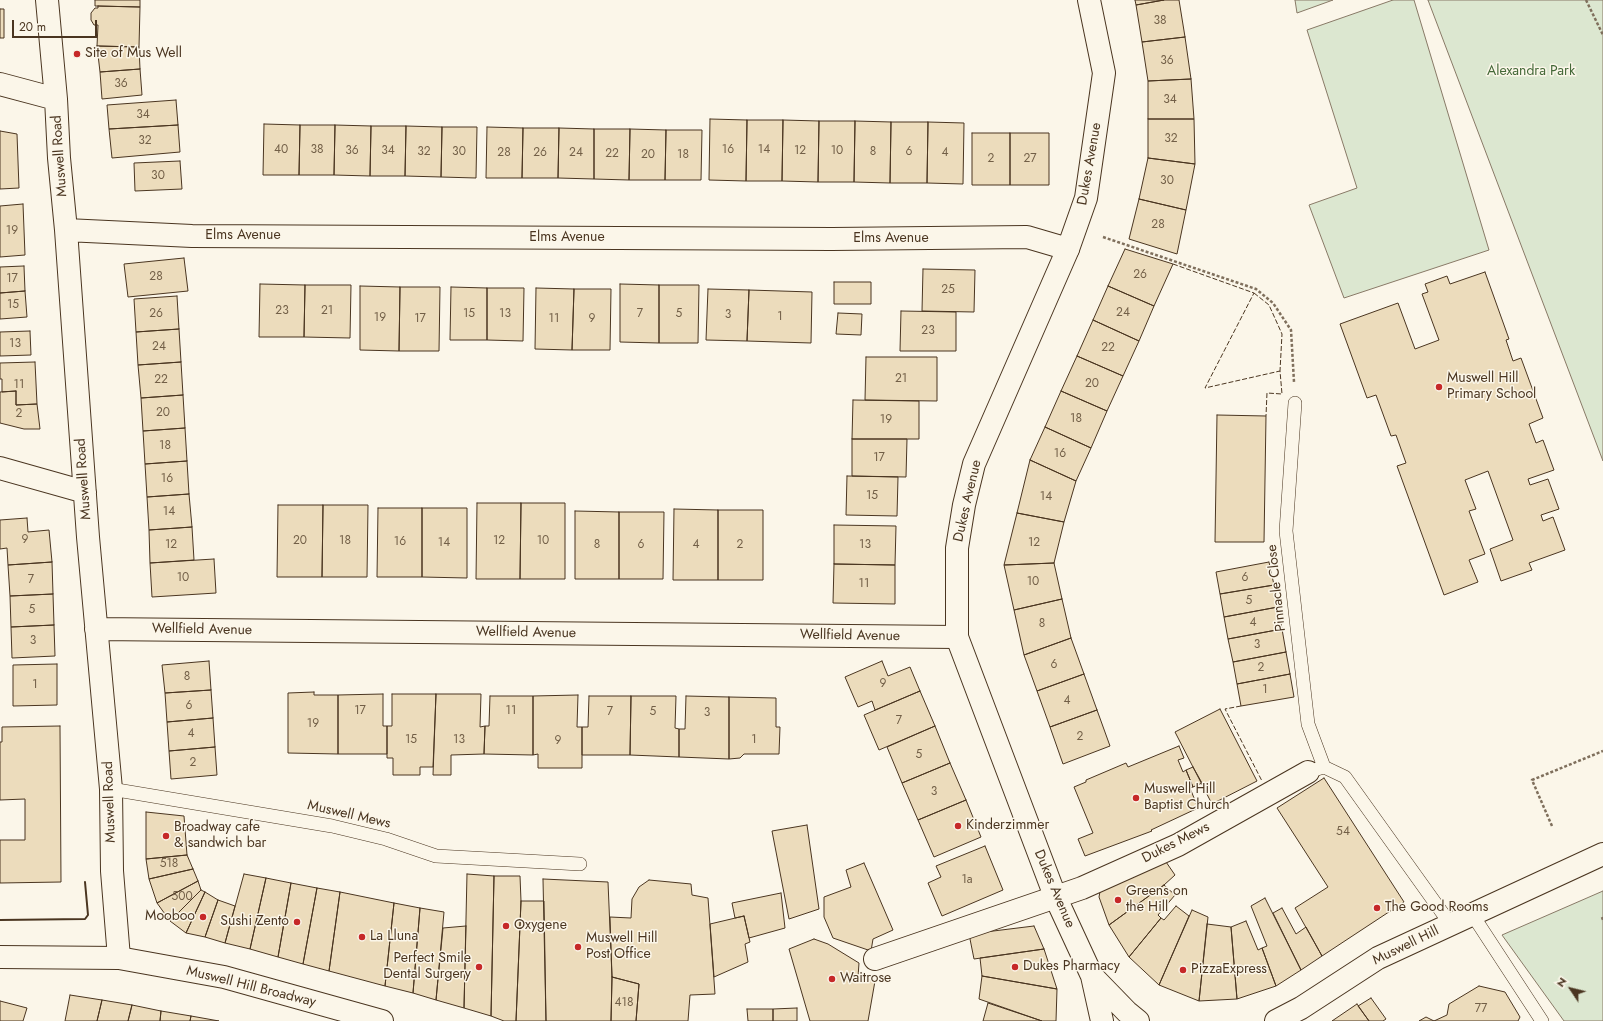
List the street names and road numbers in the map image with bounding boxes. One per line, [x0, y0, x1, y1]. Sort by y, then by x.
street label: Muswell Road [49, 115, 71, 197]
street label: Dukes Avenue [1074, 121, 1106, 207]
street label: Elms Avenue [205, 228, 281, 244]
street label: Elms Avenue [529, 230, 605, 246]
street label: Elms Avenue [853, 231, 929, 247]
street label: Muswell Road [73, 438, 95, 520]
street label: Dukes Avenue [950, 458, 986, 544]
street label: Pinnacle Close [1264, 544, 1290, 632]
street label: Wellfield Avenue [152, 621, 252, 639]
street label: Wellfield Avenue [476, 624, 576, 642]
street label: Wellfield Avenue [800, 627, 900, 645]
street label: Muswell Road [100, 761, 120, 843]
street label: Muswell Mews [306, 797, 392, 833]
street label: Dukes Mews [1139, 819, 1213, 867]
street label: Dukes Avenue [1030, 847, 1078, 931]
street label: Muswell Hill [1370, 923, 1442, 969]
street label: Muswell Hill Broadway [185, 963, 317, 1011]

